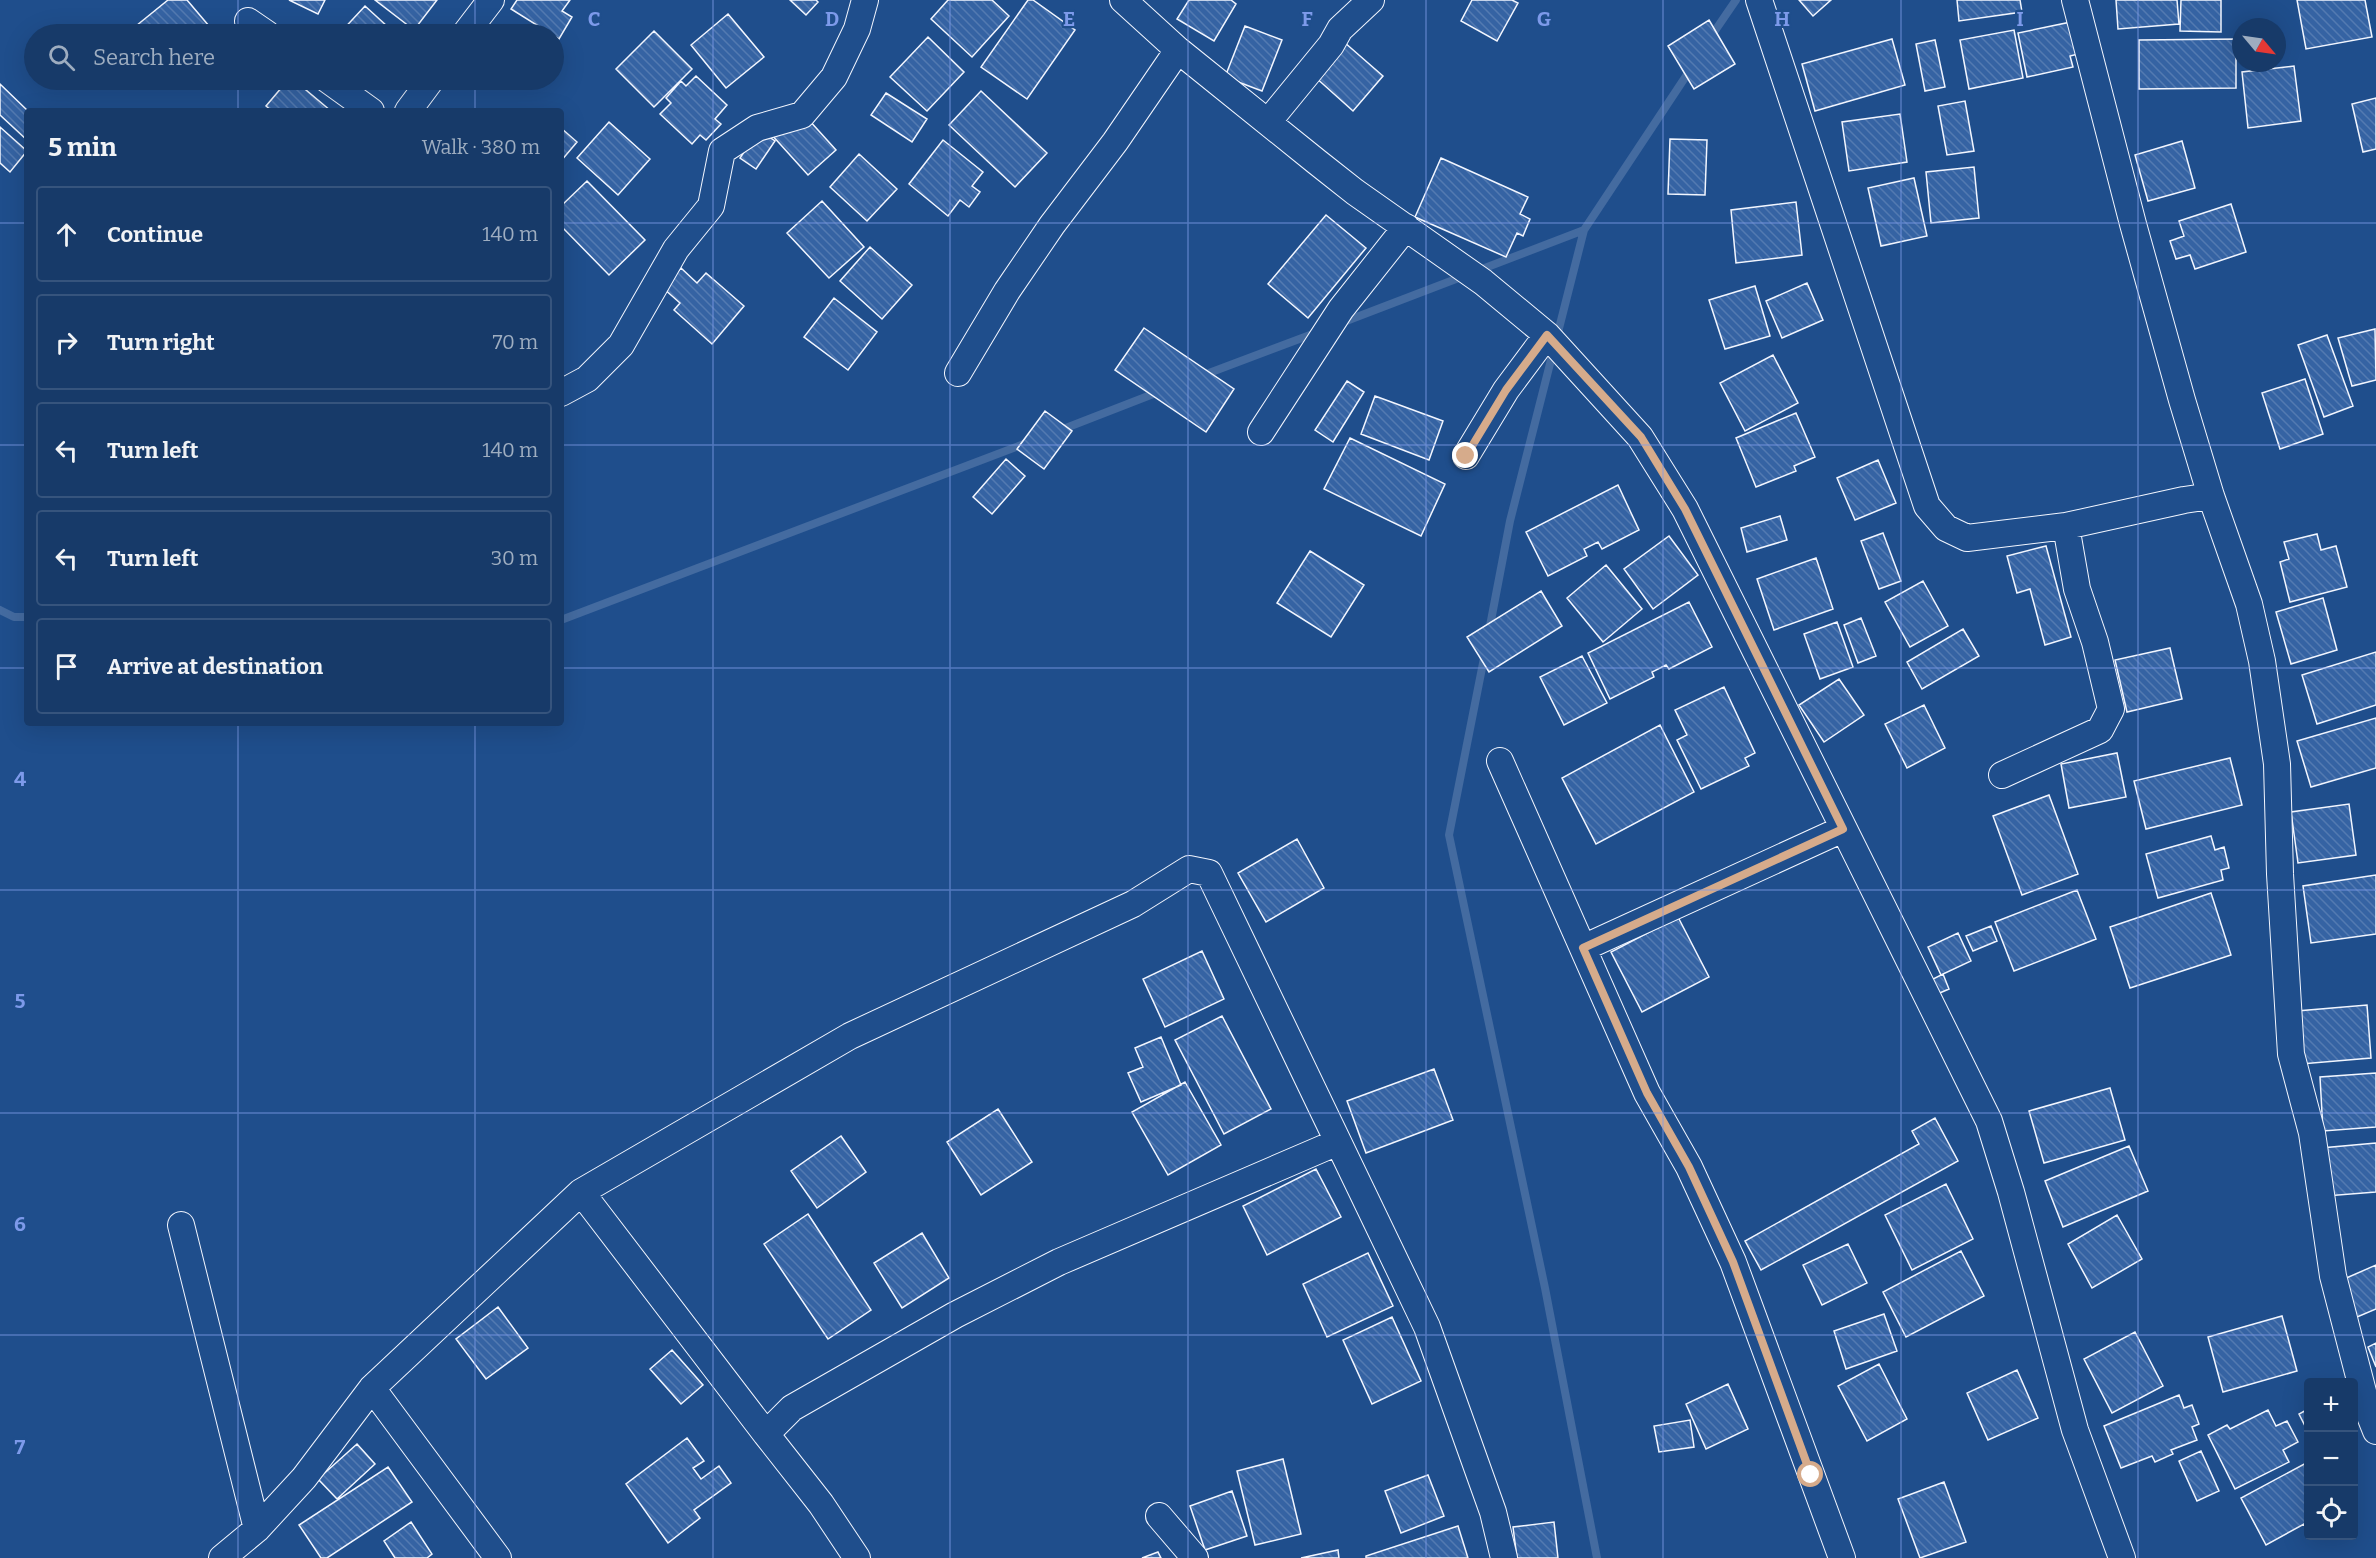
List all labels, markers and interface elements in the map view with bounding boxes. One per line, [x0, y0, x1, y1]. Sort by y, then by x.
text: C [588, 7, 600, 31]
text: D [825, 7, 839, 31]
text: E [1063, 7, 1075, 31]
text: F [1301, 7, 1313, 31]
text: G [1537, 7, 1551, 31]
text: H [1774, 7, 1790, 31]
text: I [2016, 7, 2024, 31]
north arrow [2232, 18, 2286, 72]
search box [24, 24, 564, 90]
icon: search [45, 41, 78, 74]
text: Search here [93, 44, 215, 71]
text: 5 min [48, 132, 117, 163]
text: Walk · 380 m [422, 135, 540, 159]
icon: ahead [50, 218, 83, 251]
text: Continue [107, 221, 203, 248]
text: 140 m [482, 222, 538, 246]
icon: right [50, 326, 83, 359]
text: Turn right [107, 329, 215, 356]
text: 70 m [492, 330, 538, 354]
icon: left [50, 434, 83, 467]
text: Turn left [107, 437, 199, 464]
text: 140 m [482, 438, 538, 462]
route end [1452, 442, 1478, 468]
icon: left [50, 542, 83, 575]
text: Turn left [107, 545, 199, 572]
text: 30 m [491, 546, 538, 570]
icon: arrive [50, 650, 83, 683]
text: Arrive at destination [107, 653, 323, 680]
text: 4 [14, 767, 26, 791]
text: 5 [15, 989, 26, 1013]
text: 6 [14, 1212, 26, 1236]
map controls [2304, 1378, 2358, 1540]
button: + [2304, 1378, 2358, 1432]
button: − [2304, 1432, 2358, 1486]
text: 7 [15, 1435, 26, 1459]
route start [1797, 1461, 1823, 1487]
button: locate [2304, 1486, 2358, 1540]

